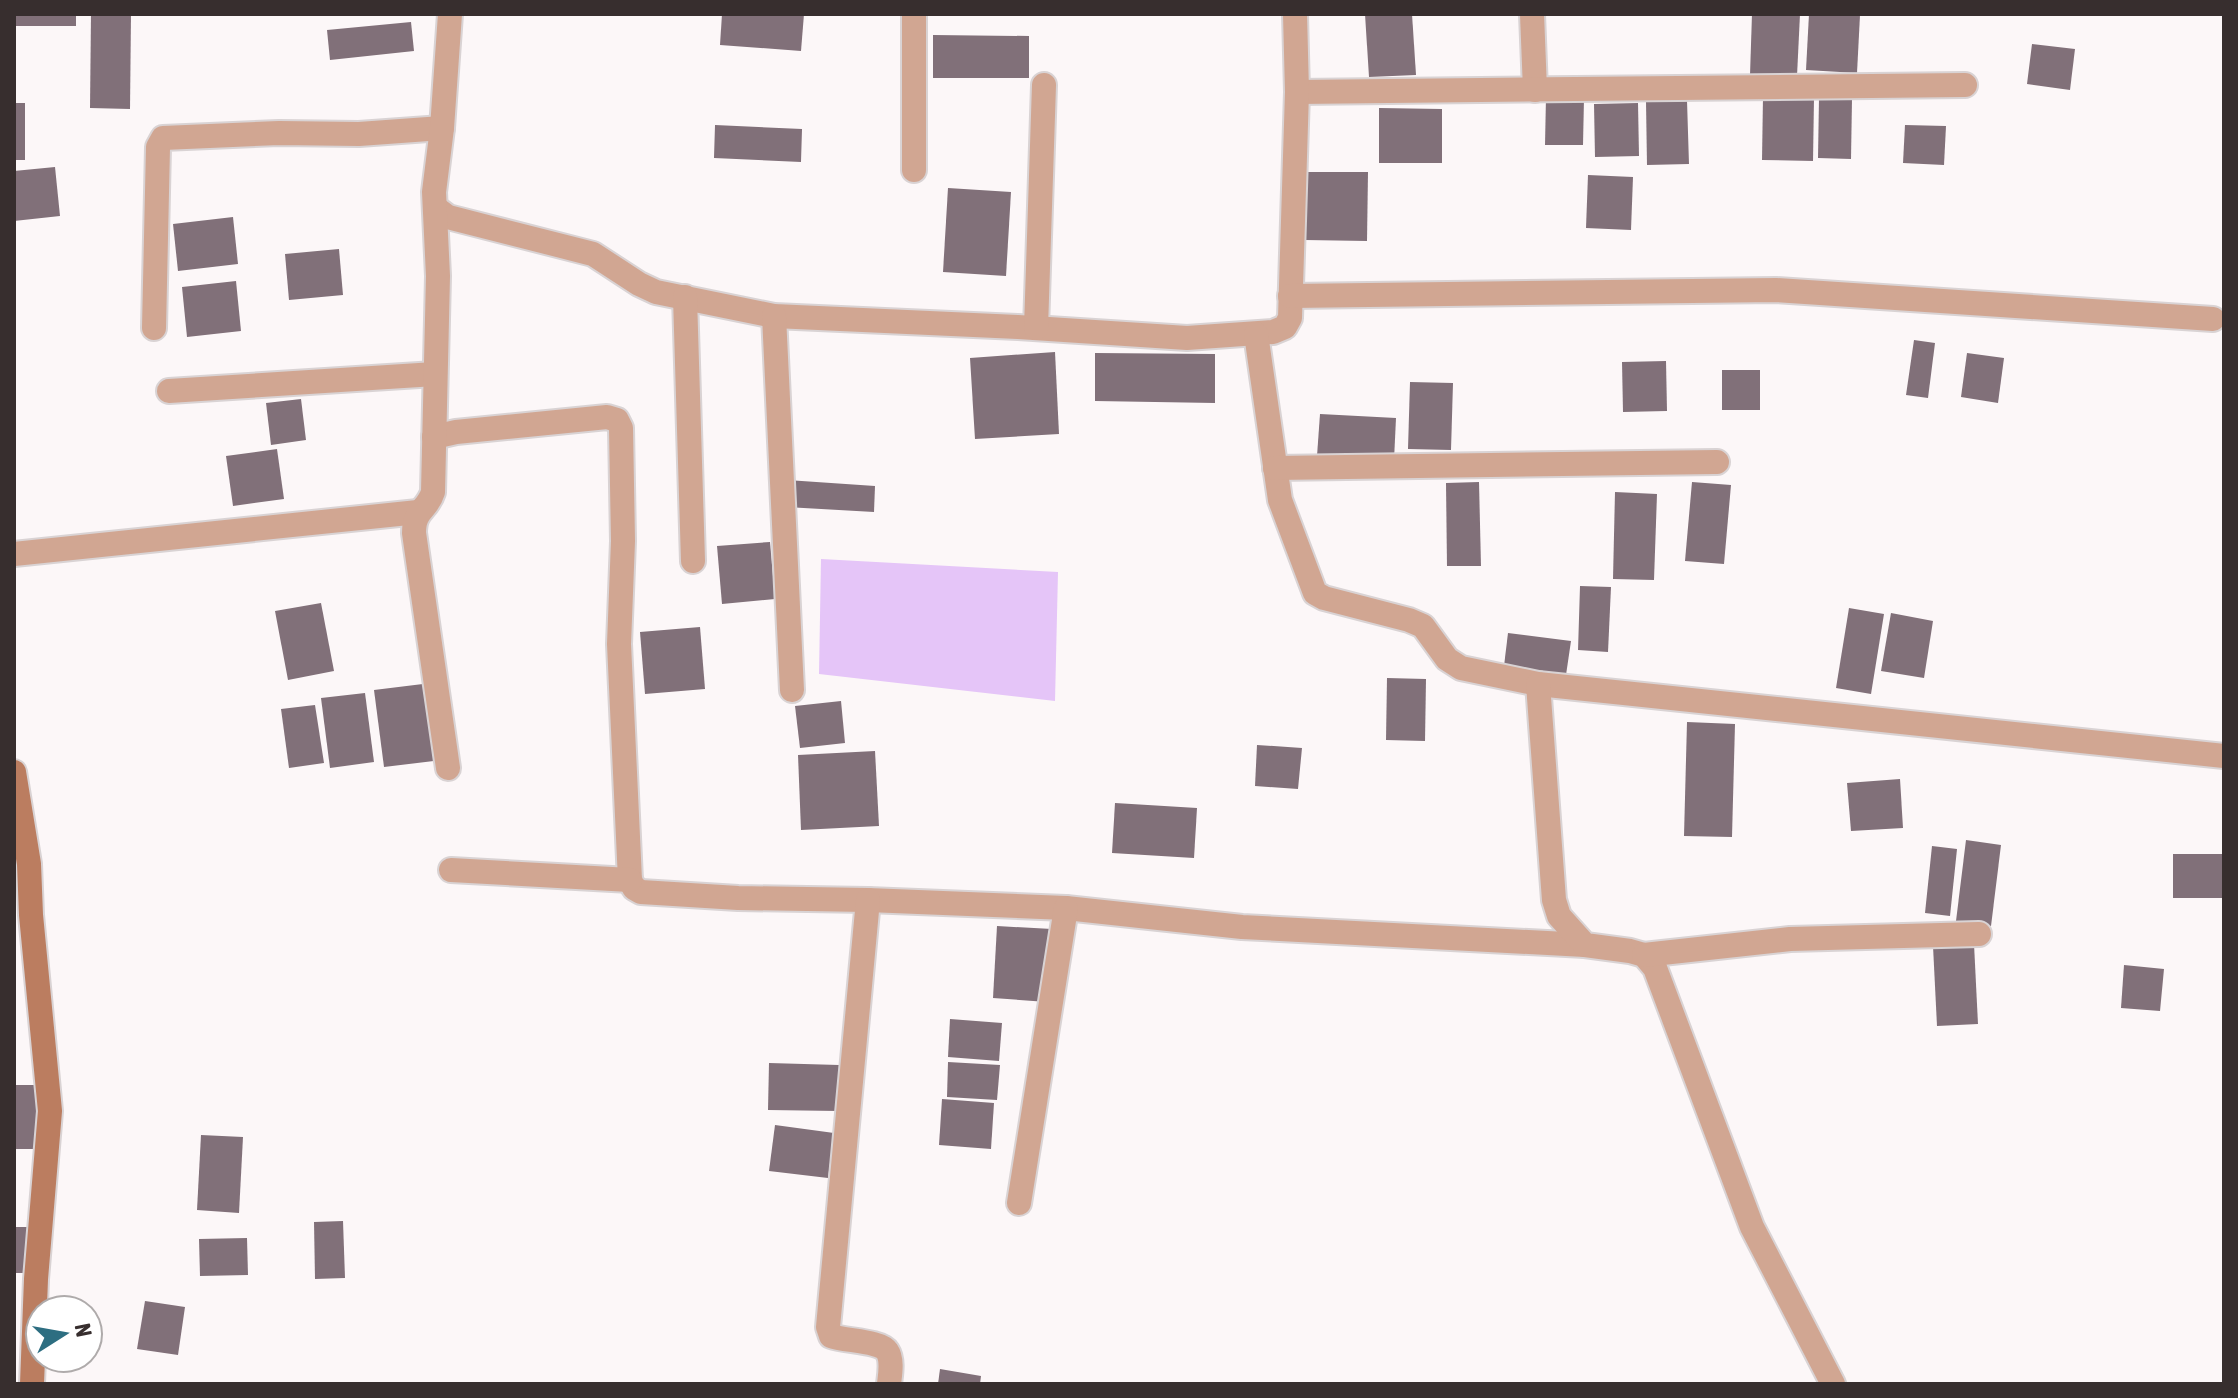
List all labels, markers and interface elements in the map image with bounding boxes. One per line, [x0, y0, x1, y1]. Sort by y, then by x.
north arrow [24, 1294, 104, 1374]
text: N [70, 1321, 98, 1339]

